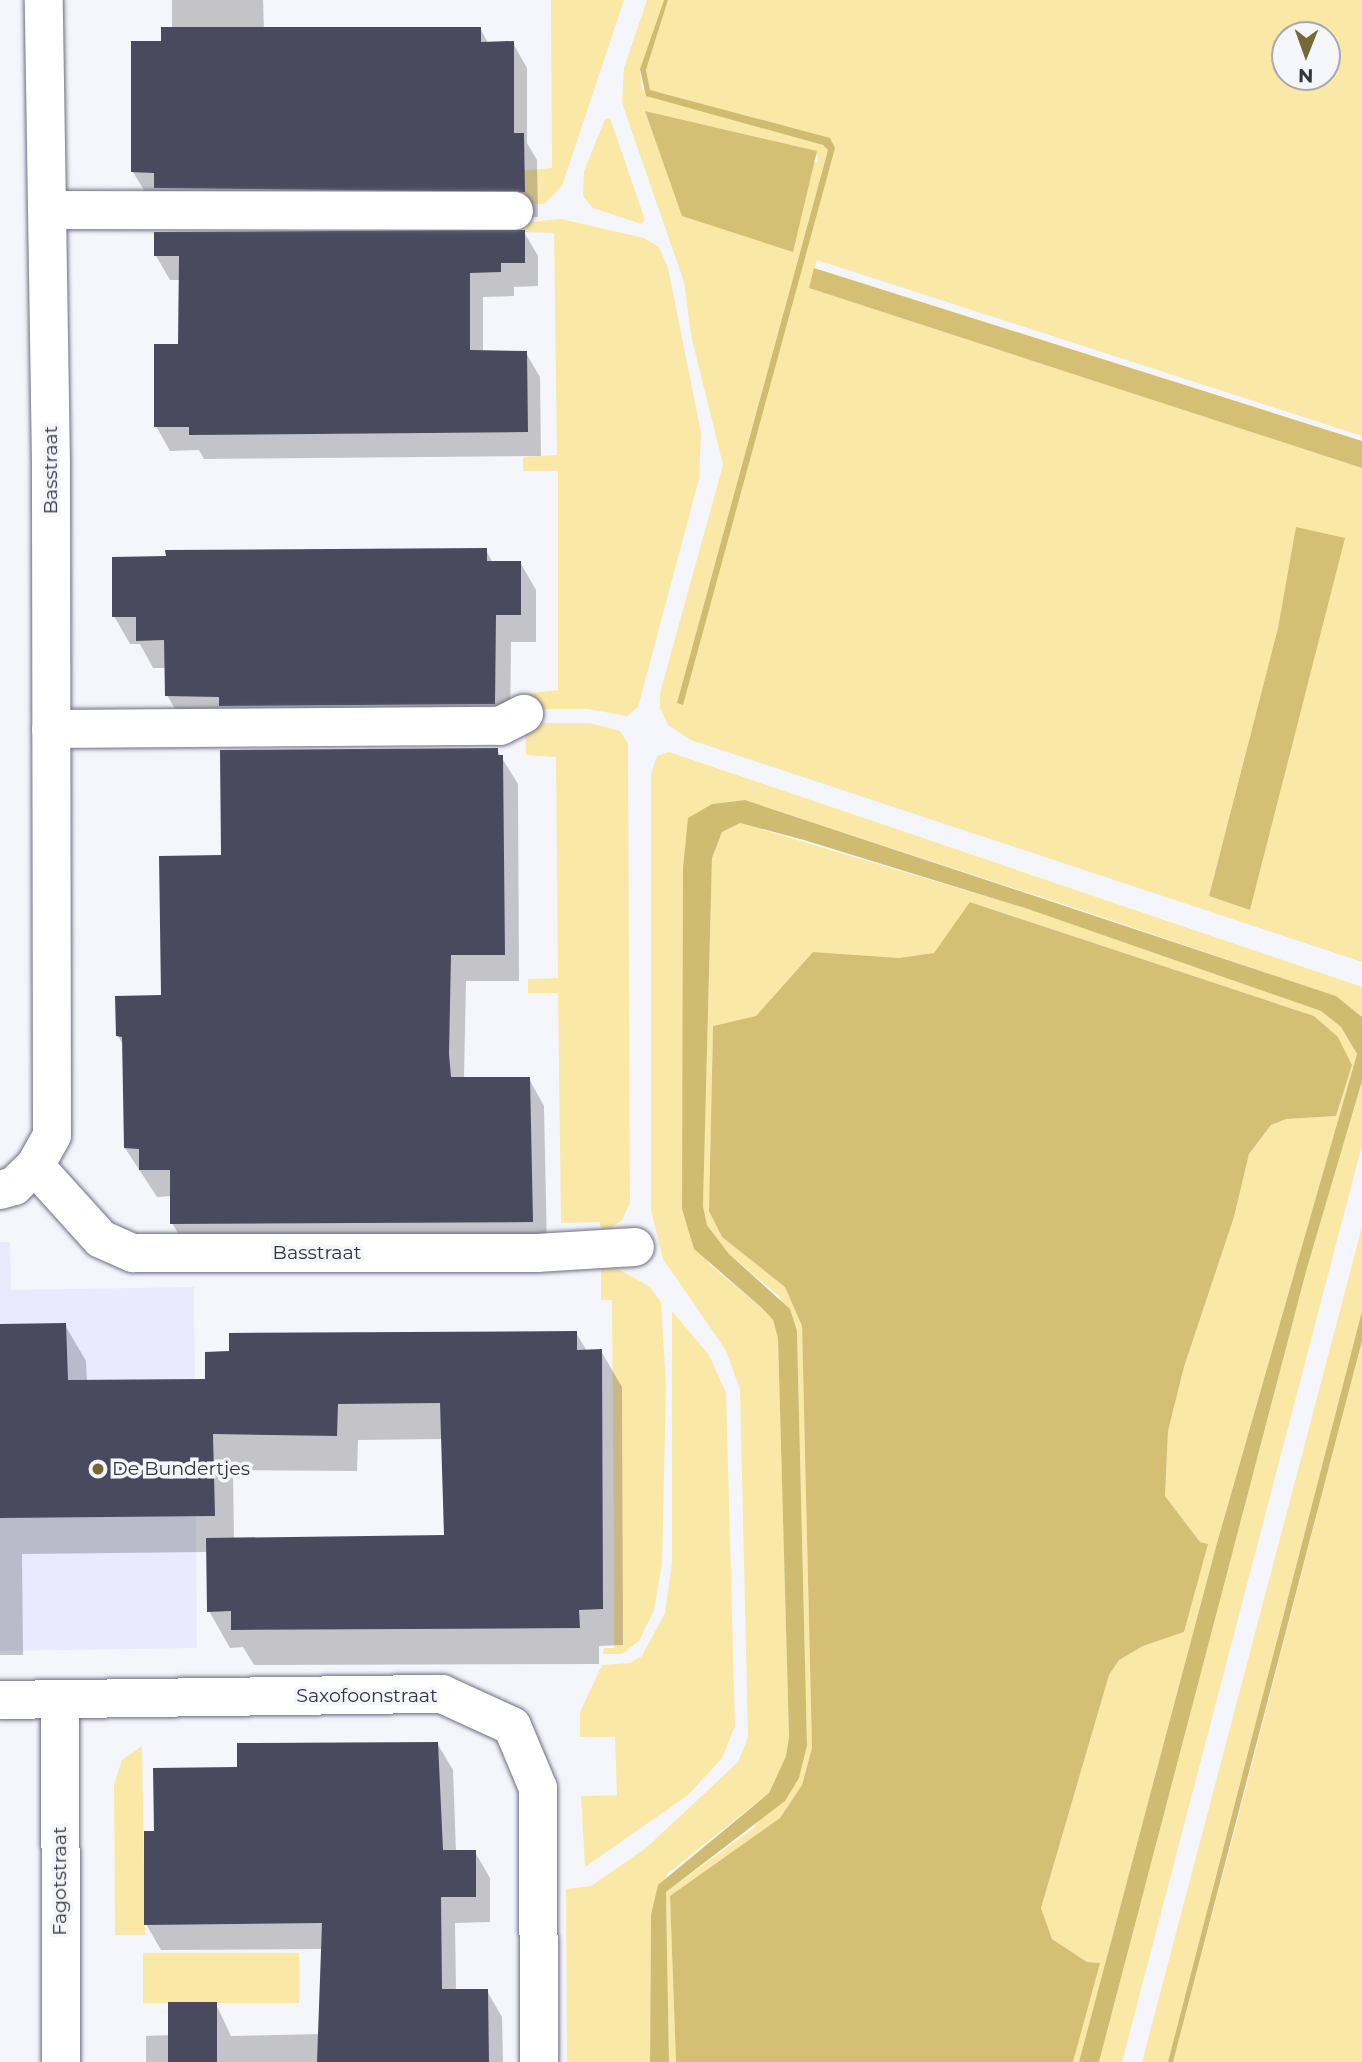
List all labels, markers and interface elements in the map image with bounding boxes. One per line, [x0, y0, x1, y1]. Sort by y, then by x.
north arrow [1271, 21, 1341, 91]
text: N [1298, 64, 1314, 87]
street label: Basstraat [40, 426, 62, 514]
street label: Basstraat [273, 1242, 361, 1264]
place label: De Bundertjes [112, 1458, 250, 1480]
marker: De Bundertjes [90, 1461, 106, 1477]
street label: Saxofoonstraat [296, 1685, 438, 1707]
street label: Fagotstraat [49, 1826, 71, 1936]

